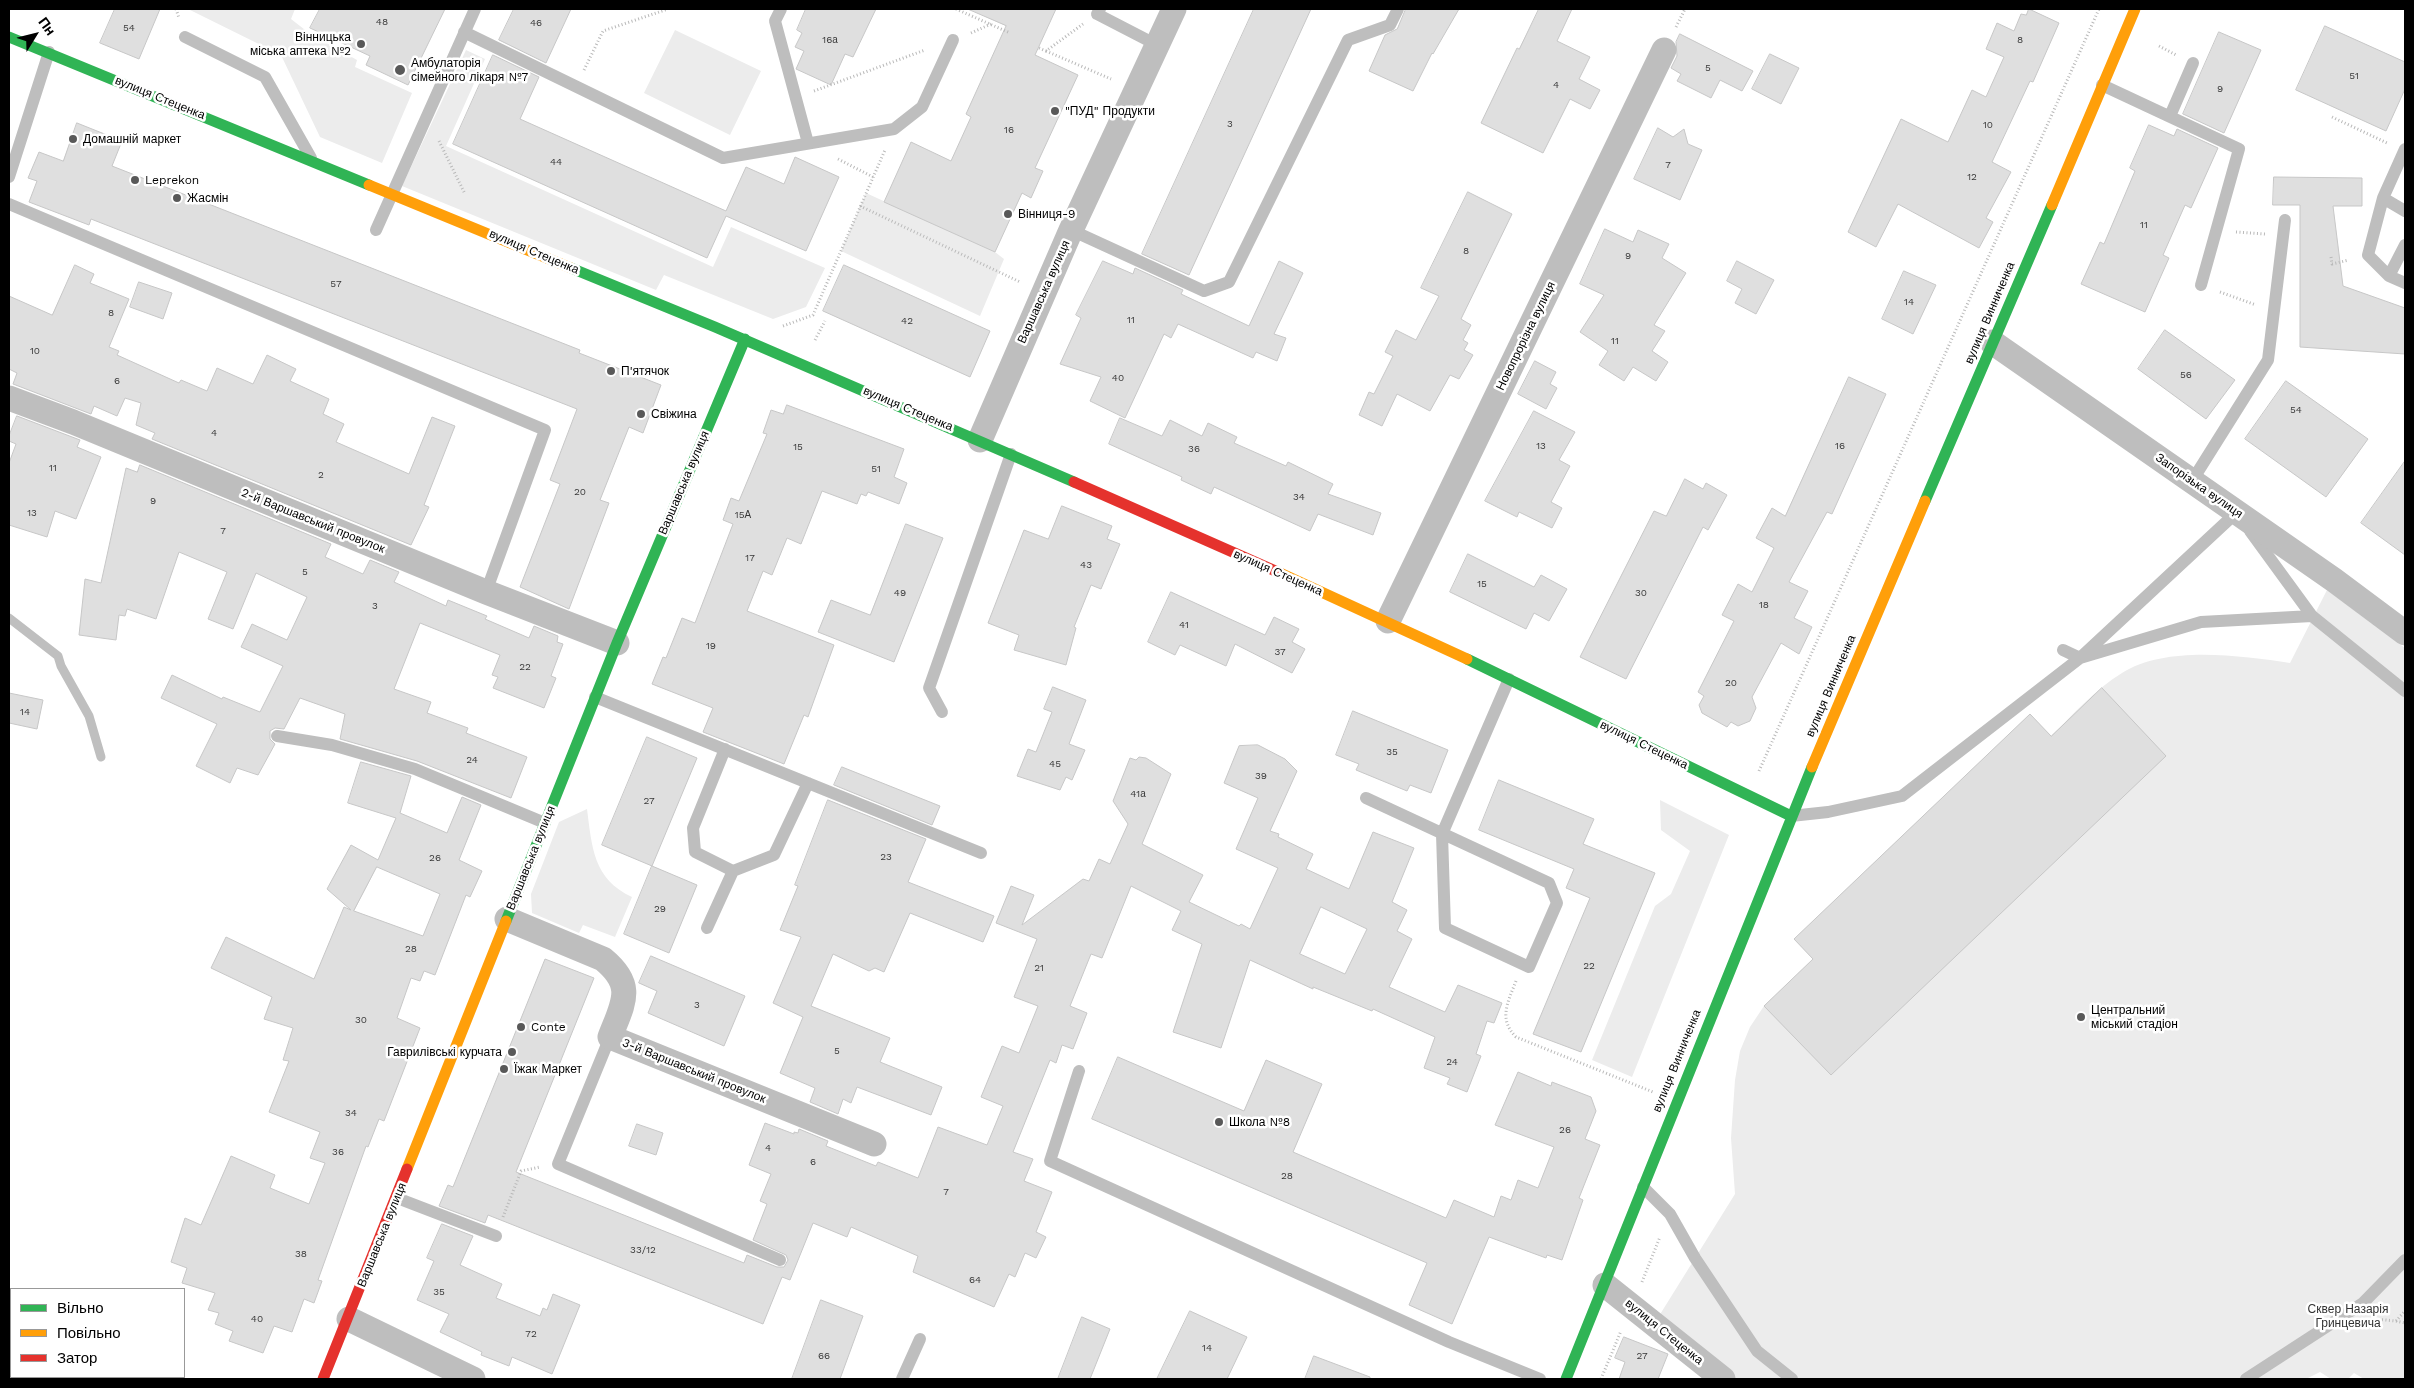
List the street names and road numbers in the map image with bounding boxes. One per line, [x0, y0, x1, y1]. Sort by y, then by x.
street label: вулиця Стеценка [113, 73, 207, 123]
street label: вулиця Стеценка [487, 227, 581, 277]
street label: Варшавська вулиця [1015, 238, 1073, 346]
street label: вулиця Винниченка [1962, 260, 2018, 366]
street label: Новопрорізна вулиця [1493, 279, 1559, 393]
street label: вулиця Стеценка [861, 384, 955, 434]
street label: Варшавська вулиця [656, 429, 712, 537]
street label: Запорізька вулиця [2153, 450, 2245, 522]
street label: 2-й Варшавський провулок [239, 486, 387, 556]
street label: вулиця Стеценка [1231, 547, 1325, 599]
street label: вулиця Винниченка [1803, 633, 1859, 739]
street label: вулиця Стеценка [1598, 717, 1690, 773]
street label: Варшавська вулиця [503, 804, 559, 912]
street label: вулиця Винниченка [1650, 1008, 1704, 1114]
street label: 3-й Варшавський провулок [620, 1036, 768, 1106]
street label: Варшавська вулиця [354, 1181, 410, 1289]
street label: вулиця Стеценка [1622, 1296, 1706, 1368]

